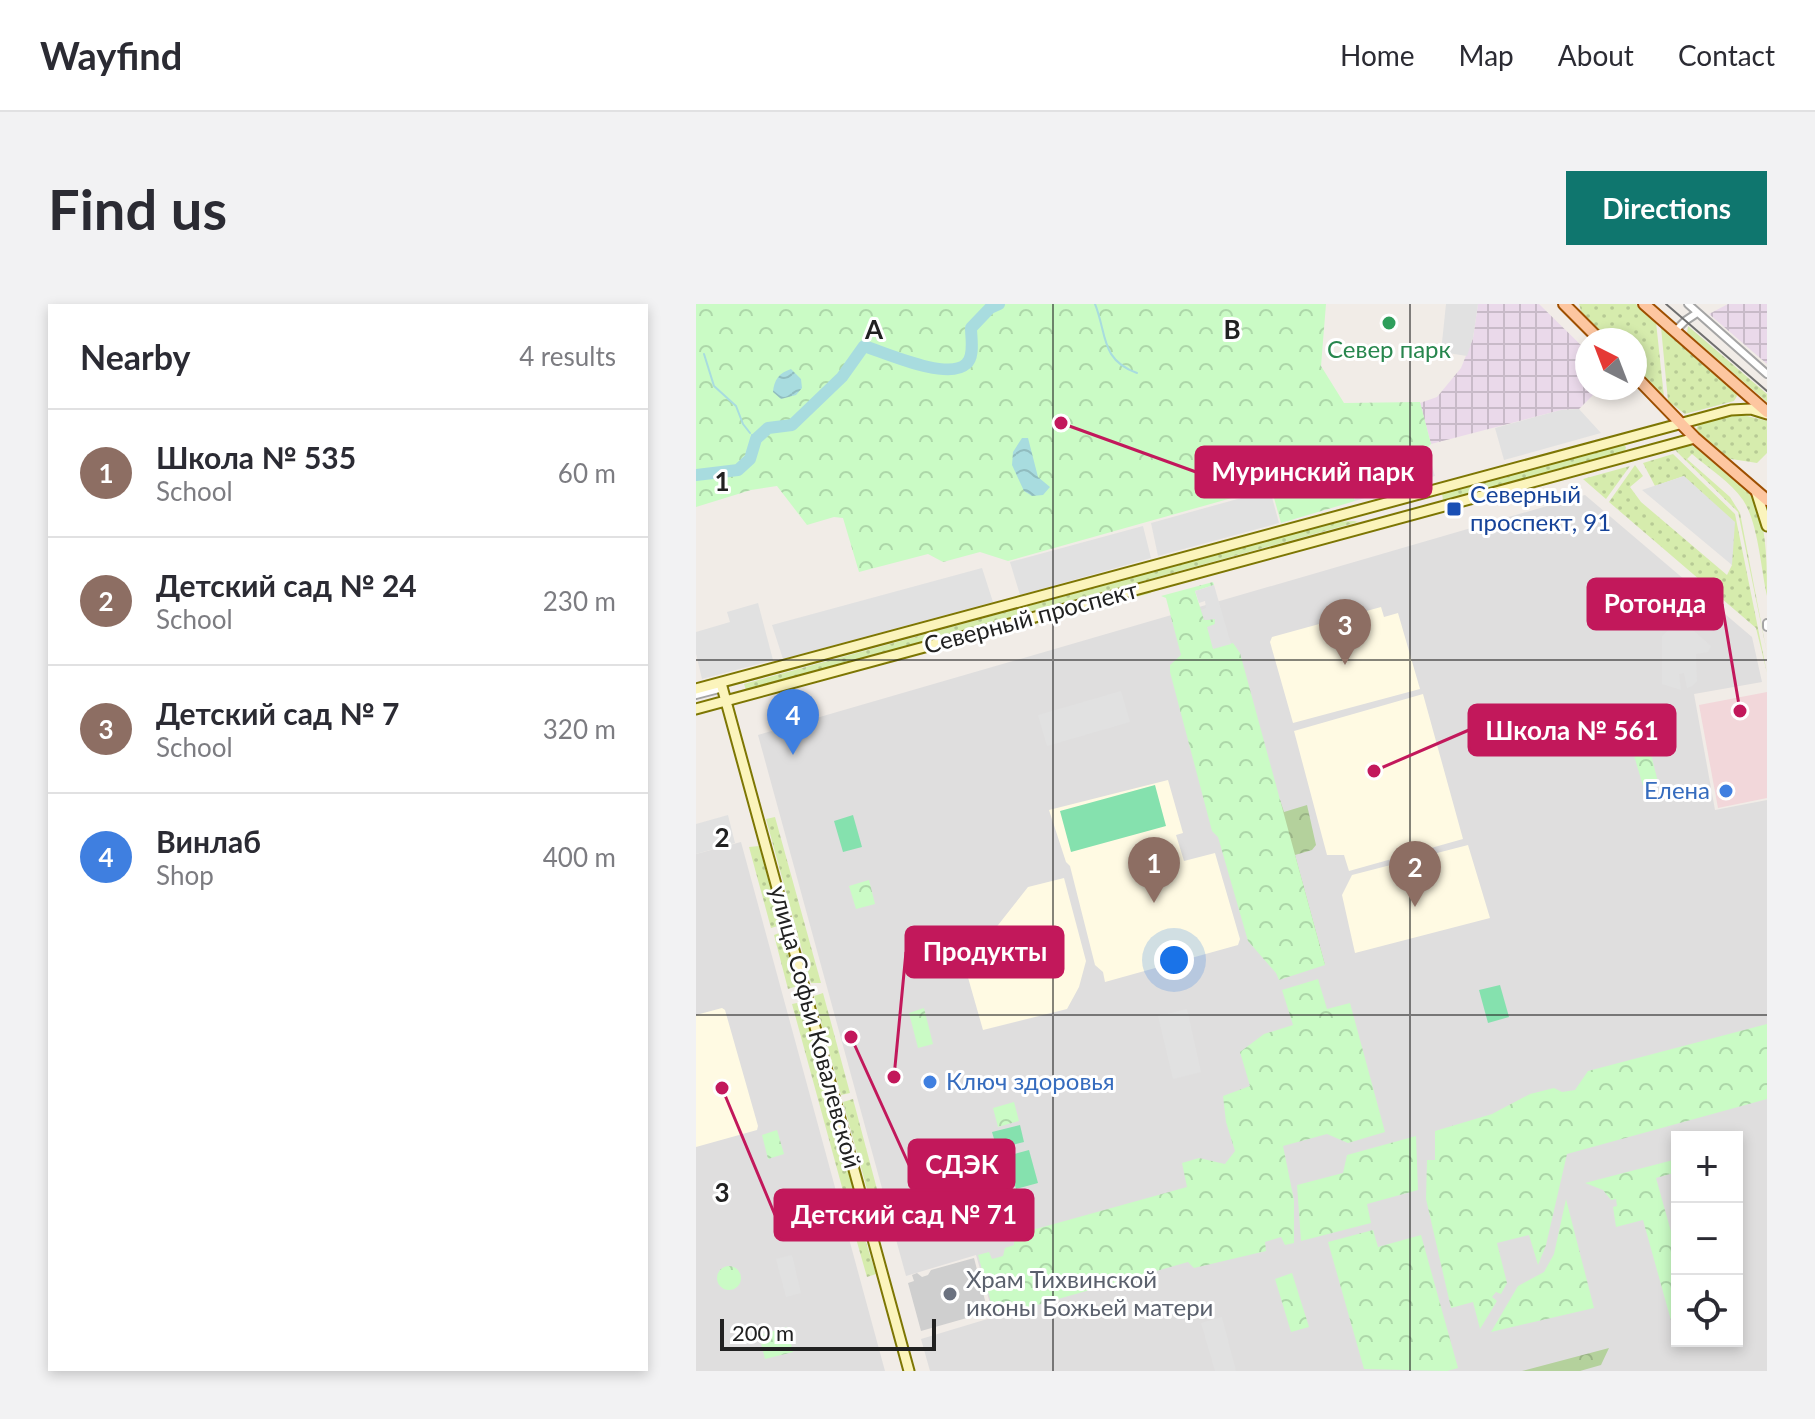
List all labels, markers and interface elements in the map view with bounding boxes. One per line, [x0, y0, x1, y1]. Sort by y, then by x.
text: Wayfind [40, 32, 182, 78]
text: Home [1340, 38, 1415, 72]
text: Map [1459, 38, 1514, 72]
text: About [1558, 38, 1634, 72]
text: Contact [1678, 38, 1775, 72]
button: Directions [1566, 171, 1767, 245]
text: Find us [48, 175, 227, 242]
text: A [864, 313, 884, 345]
text: B [1223, 313, 1241, 345]
marker: Север парк [1380, 314, 1398, 332]
north arrow [1575, 328, 1647, 400]
place label: Север парк [1327, 334, 1452, 363]
text: Nearby [80, 336, 191, 377]
text: 4 results [519, 340, 616, 372]
text: Школа № 535 [156, 439, 356, 475]
callout: Муринский парк [1196, 447, 1431, 497]
text: Муринский парк [1212, 455, 1414, 487]
text: 1 [98, 457, 114, 489]
text: 60 m [558, 457, 616, 489]
text: 1 [714, 465, 730, 497]
text: School [156, 475, 233, 507]
place label: Северный проспект, 91 [1470, 479, 1611, 536]
marker: Северный проспект, 91 [1445, 500, 1463, 518]
text: Детский сад № 24 [156, 567, 417, 603]
street label: Северный проспект [921, 574, 1141, 659]
callout: Ротонда [1588, 579, 1722, 629]
text: 2 [98, 585, 114, 617]
text: 230 m [543, 585, 616, 617]
text: Ротонда [1604, 587, 1706, 619]
pin: 3 [1319, 599, 1371, 665]
text: School [156, 603, 233, 635]
pin: 4 [767, 689, 819, 755]
text: Детский сад № 7 [156, 695, 399, 731]
callout: Школа № 561 [1469, 705, 1675, 755]
text: 3 [98, 713, 114, 745]
text: 320 m [543, 713, 616, 745]
text: Школа № 561 [1485, 714, 1659, 746]
text: School [156, 731, 233, 763]
place label: Елена [1644, 775, 1710, 804]
marker: Елена [1717, 782, 1735, 800]
text: 2 [714, 821, 730, 853]
text: Винлаб [156, 823, 261, 859]
pin: 1 [1128, 837, 1180, 903]
text: 4 [98, 841, 114, 873]
text: 400 m [543, 841, 616, 873]
pin: 2 [1389, 841, 1441, 907]
text: Shop [156, 859, 214, 891]
street label: улица Софьи Ковалевской [765, 882, 868, 1171]
callout: Продукты [906, 927, 1063, 977]
text: Продукты [923, 935, 1047, 967]
your location [1154, 940, 1194, 980]
place label: Ключ здоровья [946, 1066, 1115, 1095]
marker: Ключ здоровья [921, 1073, 939, 1091]
map controls [1671, 1131, 1743, 1347]
button: + [1671, 1131, 1743, 1203]
callout: СДЭК [909, 1140, 1014, 1190]
text: СДЭК [925, 1148, 1000, 1180]
text: 3 [714, 1176, 730, 1208]
callout: Детский сад № 71 [775, 1190, 1033, 1240]
text: Детский сад № 71 [791, 1198, 1017, 1230]
button: − [1671, 1203, 1743, 1275]
place label: Храм Тихвинской иконы Божьей матери [966, 1264, 1213, 1321]
button: locate [1671, 1275, 1743, 1347]
marker: Храм Тихвинской иконы Божьей матери [941, 1285, 959, 1303]
scale bar [720, 1315, 936, 1351]
text: 200 m [732, 1319, 794, 1346]

